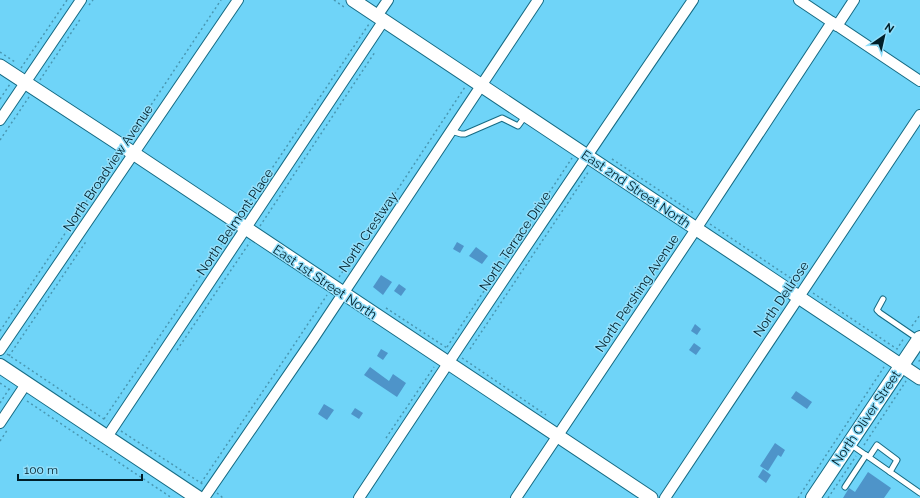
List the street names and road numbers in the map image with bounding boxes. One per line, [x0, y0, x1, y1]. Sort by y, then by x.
street label: North Broadview Avenue [60, 102, 156, 234]
street label: East 2nd Street North [579, 147, 693, 231]
street label: North Belmont Place [194, 165, 277, 278]
street label: North Terrace Drive [476, 188, 554, 293]
street label: North Crestway [336, 189, 400, 275]
street label: North Pershing Avenue [592, 231, 682, 355]
street label: East 1st Street North [270, 242, 380, 322]
street label: North Dellrose [750, 258, 812, 339]
street label: North Oliver Street [829, 367, 904, 468]

